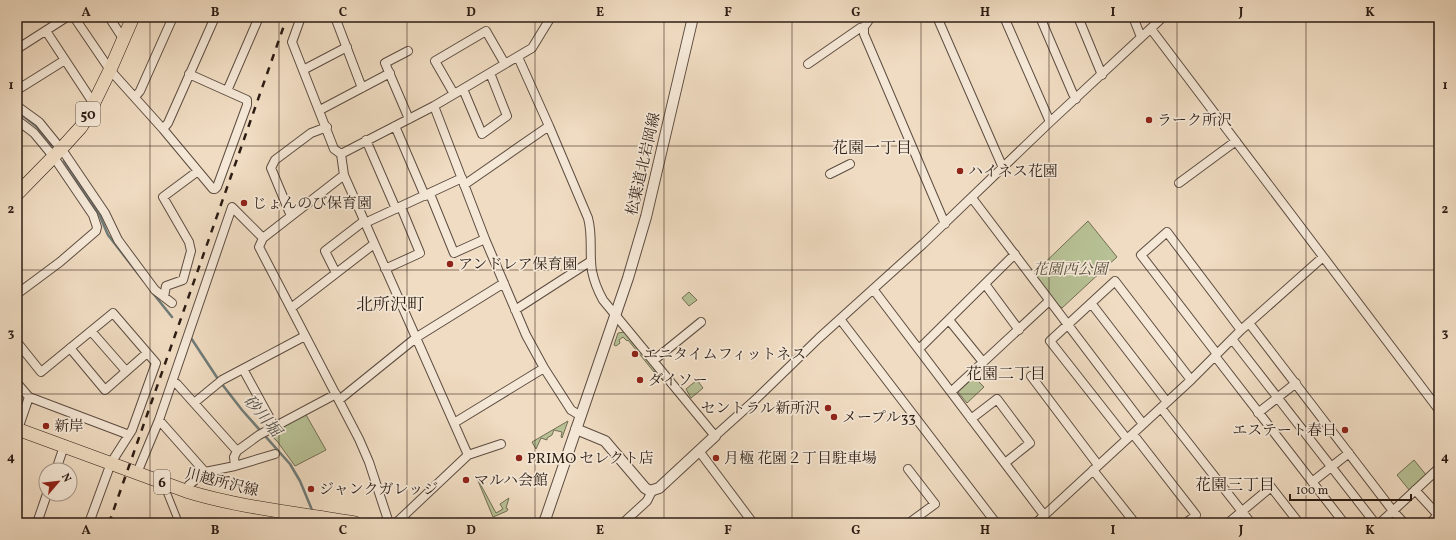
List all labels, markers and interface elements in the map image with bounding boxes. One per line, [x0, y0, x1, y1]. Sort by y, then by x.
text: A [81, 4, 91, 22]
text: B [211, 4, 220, 22]
text: C [339, 4, 347, 22]
text: D [466, 4, 476, 22]
text: E [596, 4, 604, 22]
text: F [724, 4, 732, 22]
text: G [851, 4, 861, 22]
text: H [980, 4, 990, 22]
text: I [1111, 4, 1116, 22]
text: J [1238, 4, 1244, 22]
text: K [1365, 4, 1375, 22]
text: 1 [8, 77, 14, 95]
text: 1 [1442, 77, 1448, 95]
road number: 50 [76, 102, 100, 126]
street label: 松葉道北岩岡線 [622, 111, 667, 218]
place label: ラーク所沢 [1157, 111, 1232, 132]
marker: ラーク所沢 [1144, 115, 1154, 125]
district label: 花園一丁目 [832, 138, 912, 160]
place label: ハイネス花園 [968, 162, 1058, 183]
marker: ハイネス花園 [955, 166, 965, 176]
place label: じょんのび保育園 [252, 194, 372, 215]
marker: じょんのび保育園 [239, 198, 249, 208]
text: 2 [8, 201, 15, 219]
text: 2 [1442, 201, 1449, 219]
place label: アンドレア保育園 [458, 255, 577, 276]
marker: アンドレア保育園 [445, 259, 455, 269]
park label: 花園西公園 [1032, 260, 1110, 281]
district label: 北所沢町 [356, 294, 424, 317]
text: 3 [8, 325, 15, 343]
text: 3 [1442, 325, 1449, 343]
place label: エニタイムフィットネス [643, 345, 806, 366]
marker: エニタイムフィットネス [630, 349, 640, 359]
district label: 花園二丁目 [966, 364, 1046, 386]
place label: ダイソー [648, 371, 708, 392]
marker: ダイソー [635, 375, 645, 385]
water label: 砂川堀 [238, 391, 287, 444]
place label: セントラル新所沢 [700, 399, 820, 420]
marker: セントラル新所沢 [823, 403, 833, 413]
place label: メープル33 [842, 408, 916, 429]
marker: メープル33 [829, 412, 839, 422]
place label: 新岸 [54, 417, 84, 438]
marker: 新岸 [41, 421, 51, 431]
place label: エステート春日 [1232, 421, 1337, 442]
marker: エステート春日 [1340, 425, 1350, 435]
text: 4 [7, 449, 15, 467]
place label: PRIMO セレクト店 [527, 449, 654, 470]
place label: 月極 花園２丁目駐車場 [724, 449, 877, 470]
text: 4 [1441, 449, 1449, 467]
marker: PRIMO セレクト店 [514, 453, 524, 463]
marker: 月極 花園２丁目駐車場 [711, 453, 721, 463]
north arrow [38, 462, 78, 502]
street label: 川越所沢線 [183, 464, 261, 503]
road number: 6 [154, 470, 170, 494]
text: N [57, 471, 74, 485]
place label: マルハ会館 [474, 471, 548, 492]
marker: マルハ会館 [461, 475, 471, 485]
district label: 花園三丁目 [1195, 475, 1275, 497]
scale bar [1290, 476, 1411, 502]
place label: ジャンクガレッジ [319, 480, 438, 501]
text: 100 m [1296, 483, 1329, 499]
marker: ジャンクガレッジ [306, 484, 316, 494]
text: A [81, 522, 91, 540]
text: B [211, 522, 220, 540]
text: C [339, 522, 347, 540]
text: D [466, 522, 476, 540]
text: E [596, 522, 604, 540]
text: F [724, 522, 732, 540]
text: G [851, 522, 861, 540]
text: H [980, 522, 990, 540]
text: I [1111, 522, 1116, 540]
text: J [1238, 522, 1244, 540]
text: K [1365, 522, 1375, 540]

